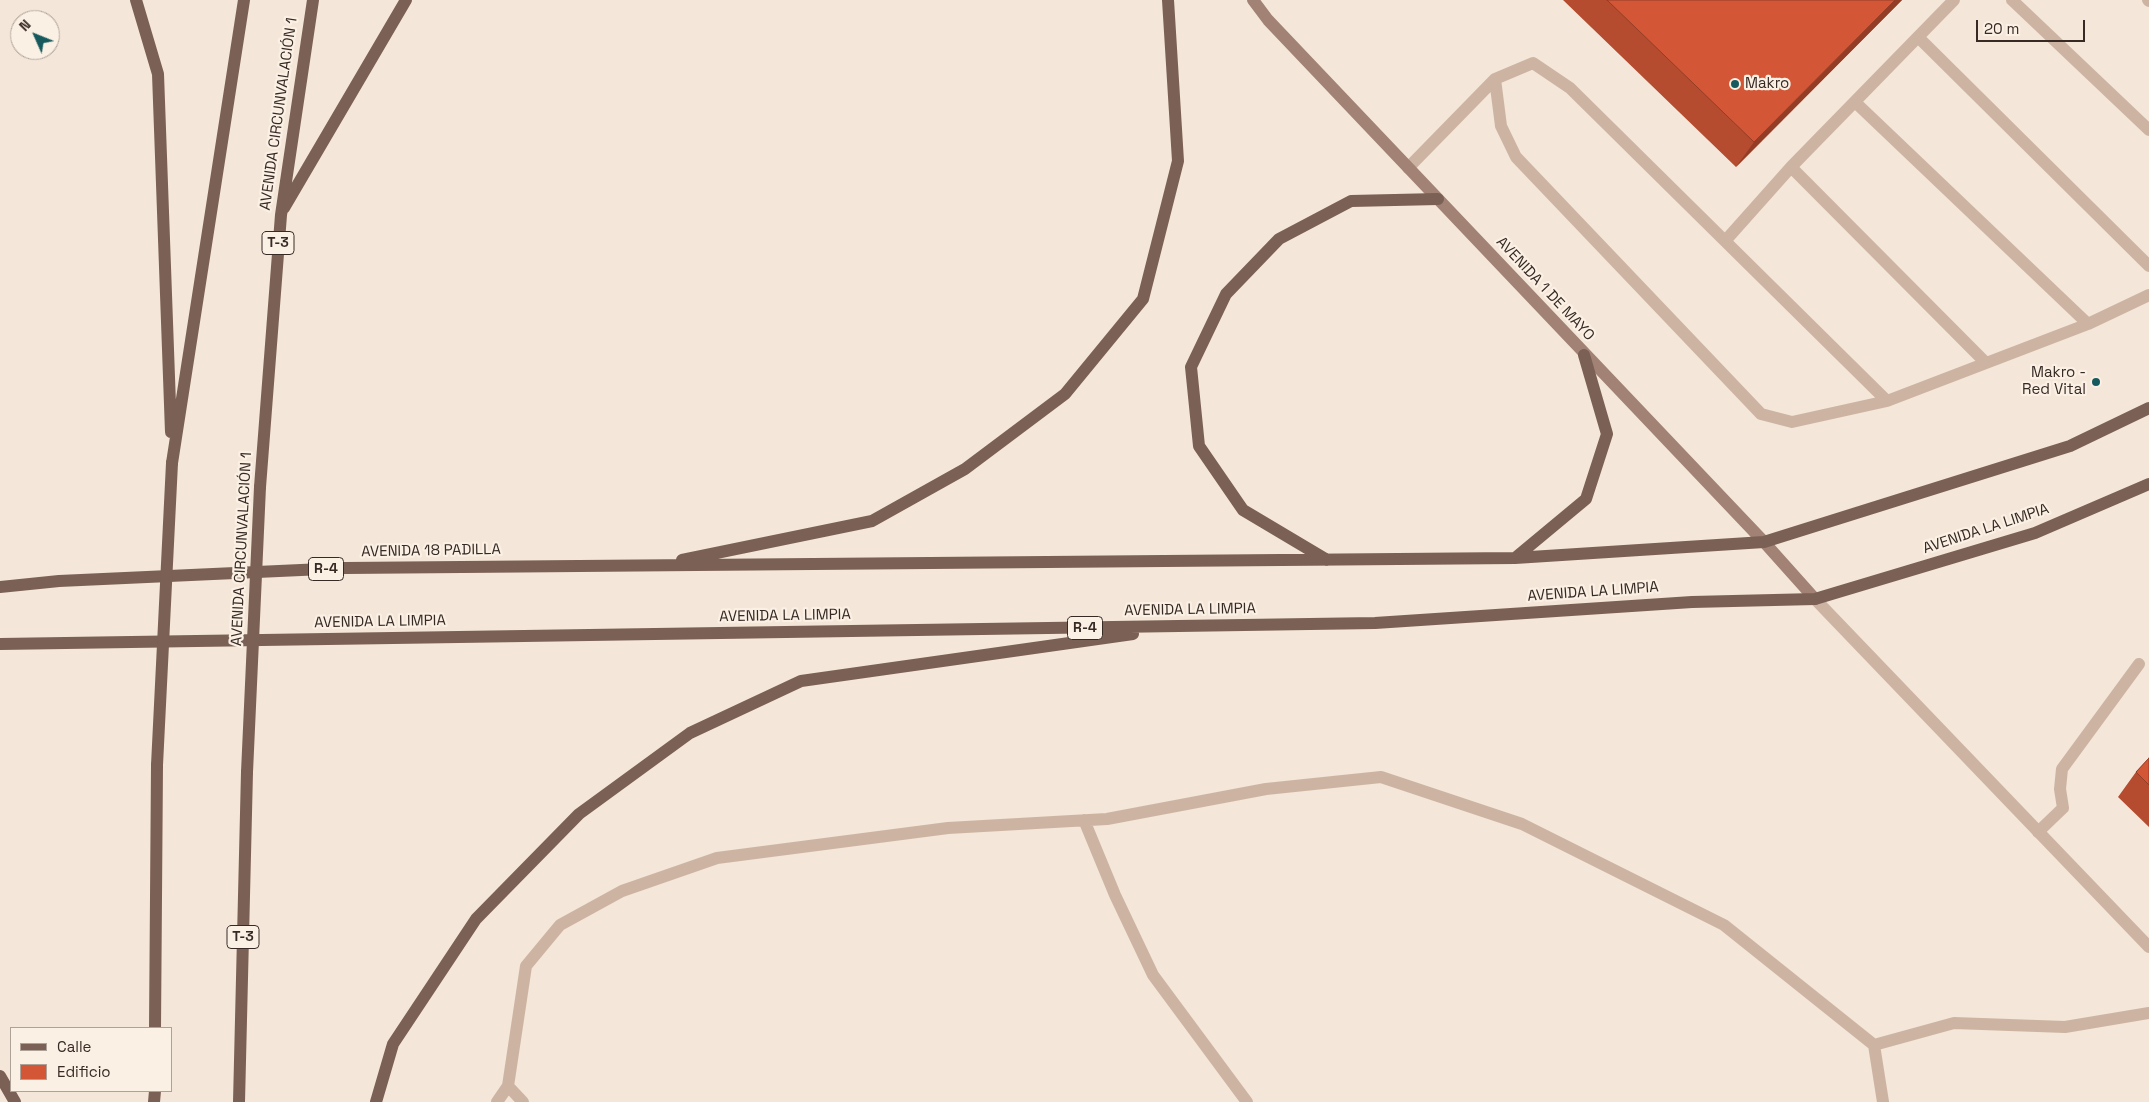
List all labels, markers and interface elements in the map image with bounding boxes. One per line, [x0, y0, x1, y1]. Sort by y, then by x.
north arrow [10, 10, 60, 60]
scale bar [1979, 10, 2088, 42]
text: N [15, 16, 35, 35]
street label: AVENIDA CIRCUNVALACIÓN 1 [257, 17, 301, 211]
text: 20 m [1984, 19, 2019, 38]
place label: Makro [1745, 75, 1789, 93]
marker: Makro [1729, 78, 1741, 90]
road number: T-3 [262, 232, 294, 254]
street label: AVENIDA 1 DE MAYO [1492, 233, 1598, 345]
place label: Makro - Red Vital [2022, 364, 2086, 399]
marker: Makro - Red Vital [2090, 376, 2102, 388]
street label: AVENIDA CIRCUNVALACIÓN 1 [228, 452, 256, 646]
street label: AVENIDA LA LIMPIA [1921, 500, 2051, 558]
street label: AVENIDA 18 PADILLA [361, 541, 501, 561]
road number: R-4 [308, 558, 344, 580]
street label: AVENIDA LA LIMPIA [1527, 578, 1659, 606]
street label: AVENIDA LA LIMPIA [1124, 600, 1256, 620]
street label: AVENIDA LA LIMPIA [719, 606, 851, 626]
street label: AVENIDA LA LIMPIA [314, 612, 446, 632]
road number: R-4 [1068, 616, 1102, 640]
road number: T-3 [227, 926, 259, 949]
legend [10, 1027, 172, 1092]
text: Calle [57, 1037, 92, 1056]
text: Edificio [57, 1062, 111, 1081]

